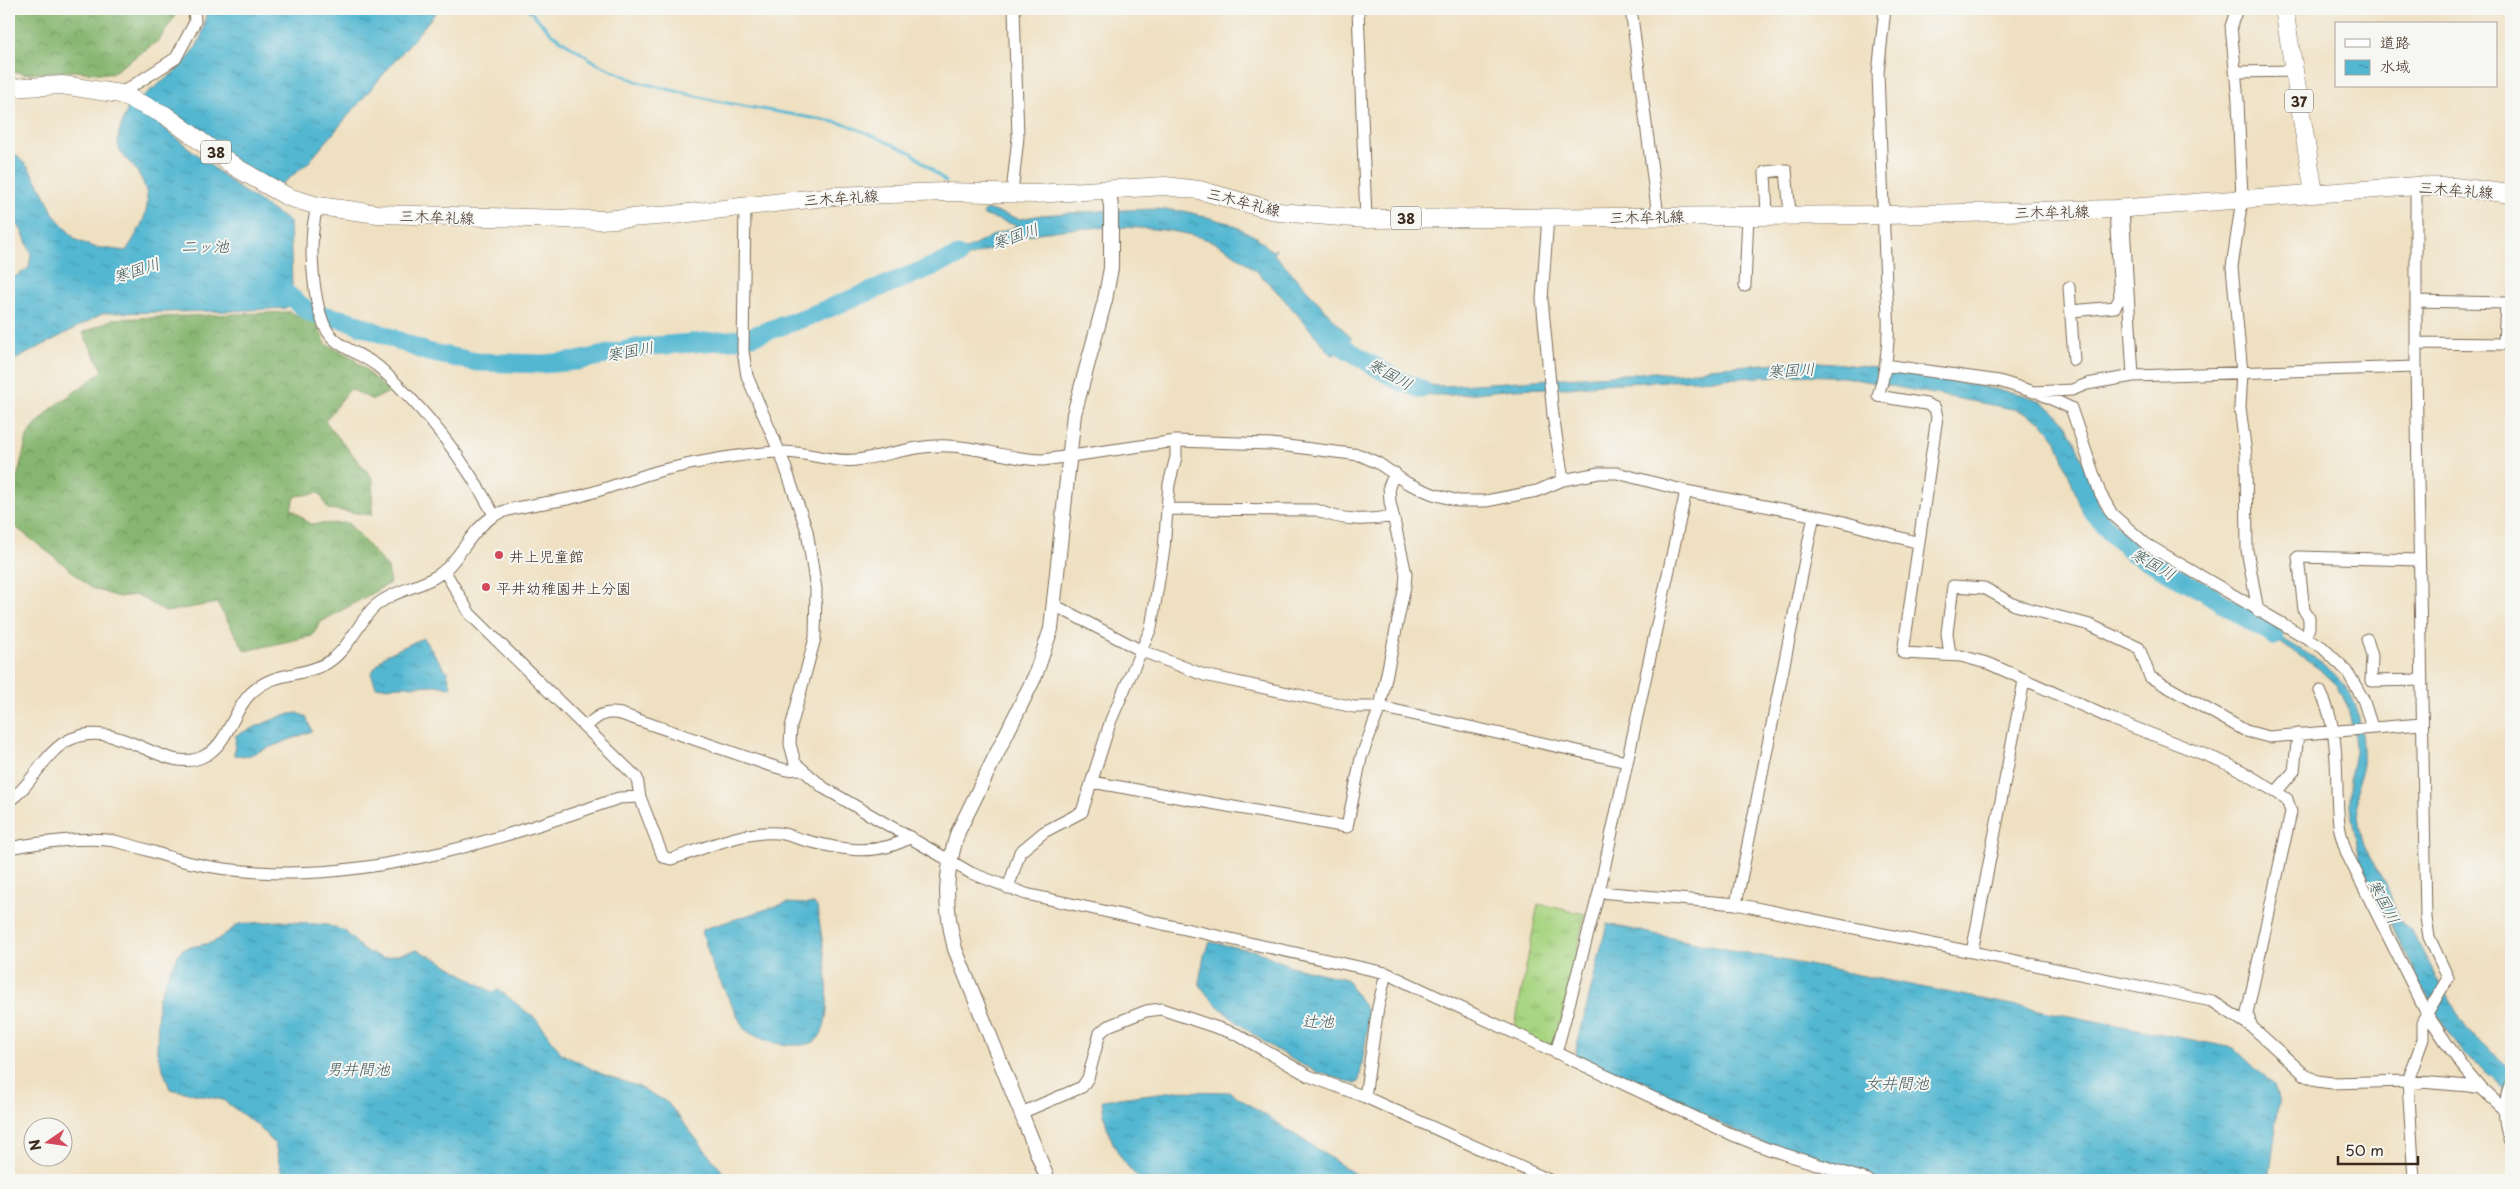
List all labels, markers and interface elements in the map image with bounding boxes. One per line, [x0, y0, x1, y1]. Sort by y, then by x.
legend [2335, 22, 2498, 88]
text: 道路 [2380, 30, 2410, 53]
text: 水域 [2380, 54, 2410, 77]
road number: 37 [2285, 90, 2313, 112]
road number: 38 [201, 140, 231, 163]
street label: 三木牟礼線 [2418, 175, 2494, 203]
street label: 三木牟礼線 [1205, 181, 1283, 221]
street label: 三木牟礼線 [803, 183, 879, 211]
street label: 三木牟礼線 [2014, 199, 2090, 223]
street label: 三木牟礼線 [399, 203, 475, 229]
street label: 三木牟礼線 [1609, 204, 1685, 228]
road number: 38 [1391, 207, 1421, 230]
water label: 寒国川 [988, 216, 1042, 254]
water label: 二ッ池 [181, 233, 230, 257]
water label: 寒国川 [109, 250, 163, 288]
water label: 寒国川 [604, 334, 656, 366]
water label: 寒国川 [1364, 351, 1418, 395]
water label: 寒国川 [1766, 356, 1816, 382]
water label: 寒国川 [2127, 541, 2181, 585]
place label: 井上児童館 [509, 544, 584, 567]
marker: 井上児童館 [493, 549, 505, 561]
place label: 平井幼稚園井上分園 [496, 576, 631, 599]
marker: 平井幼稚園井上分園 [480, 581, 492, 593]
water label: 寒国川 [2363, 874, 2407, 928]
water label: 辻池 [1302, 1008, 1335, 1032]
water label: 男井間池 [326, 1056, 391, 1080]
water label: 女井間池 [1865, 1070, 1930, 1094]
north arrow [22, 1116, 72, 1166]
scale bar [2338, 1134, 2418, 1166]
text: N [23, 1137, 46, 1153]
text: 50 m [2345, 1138, 2384, 1161]

